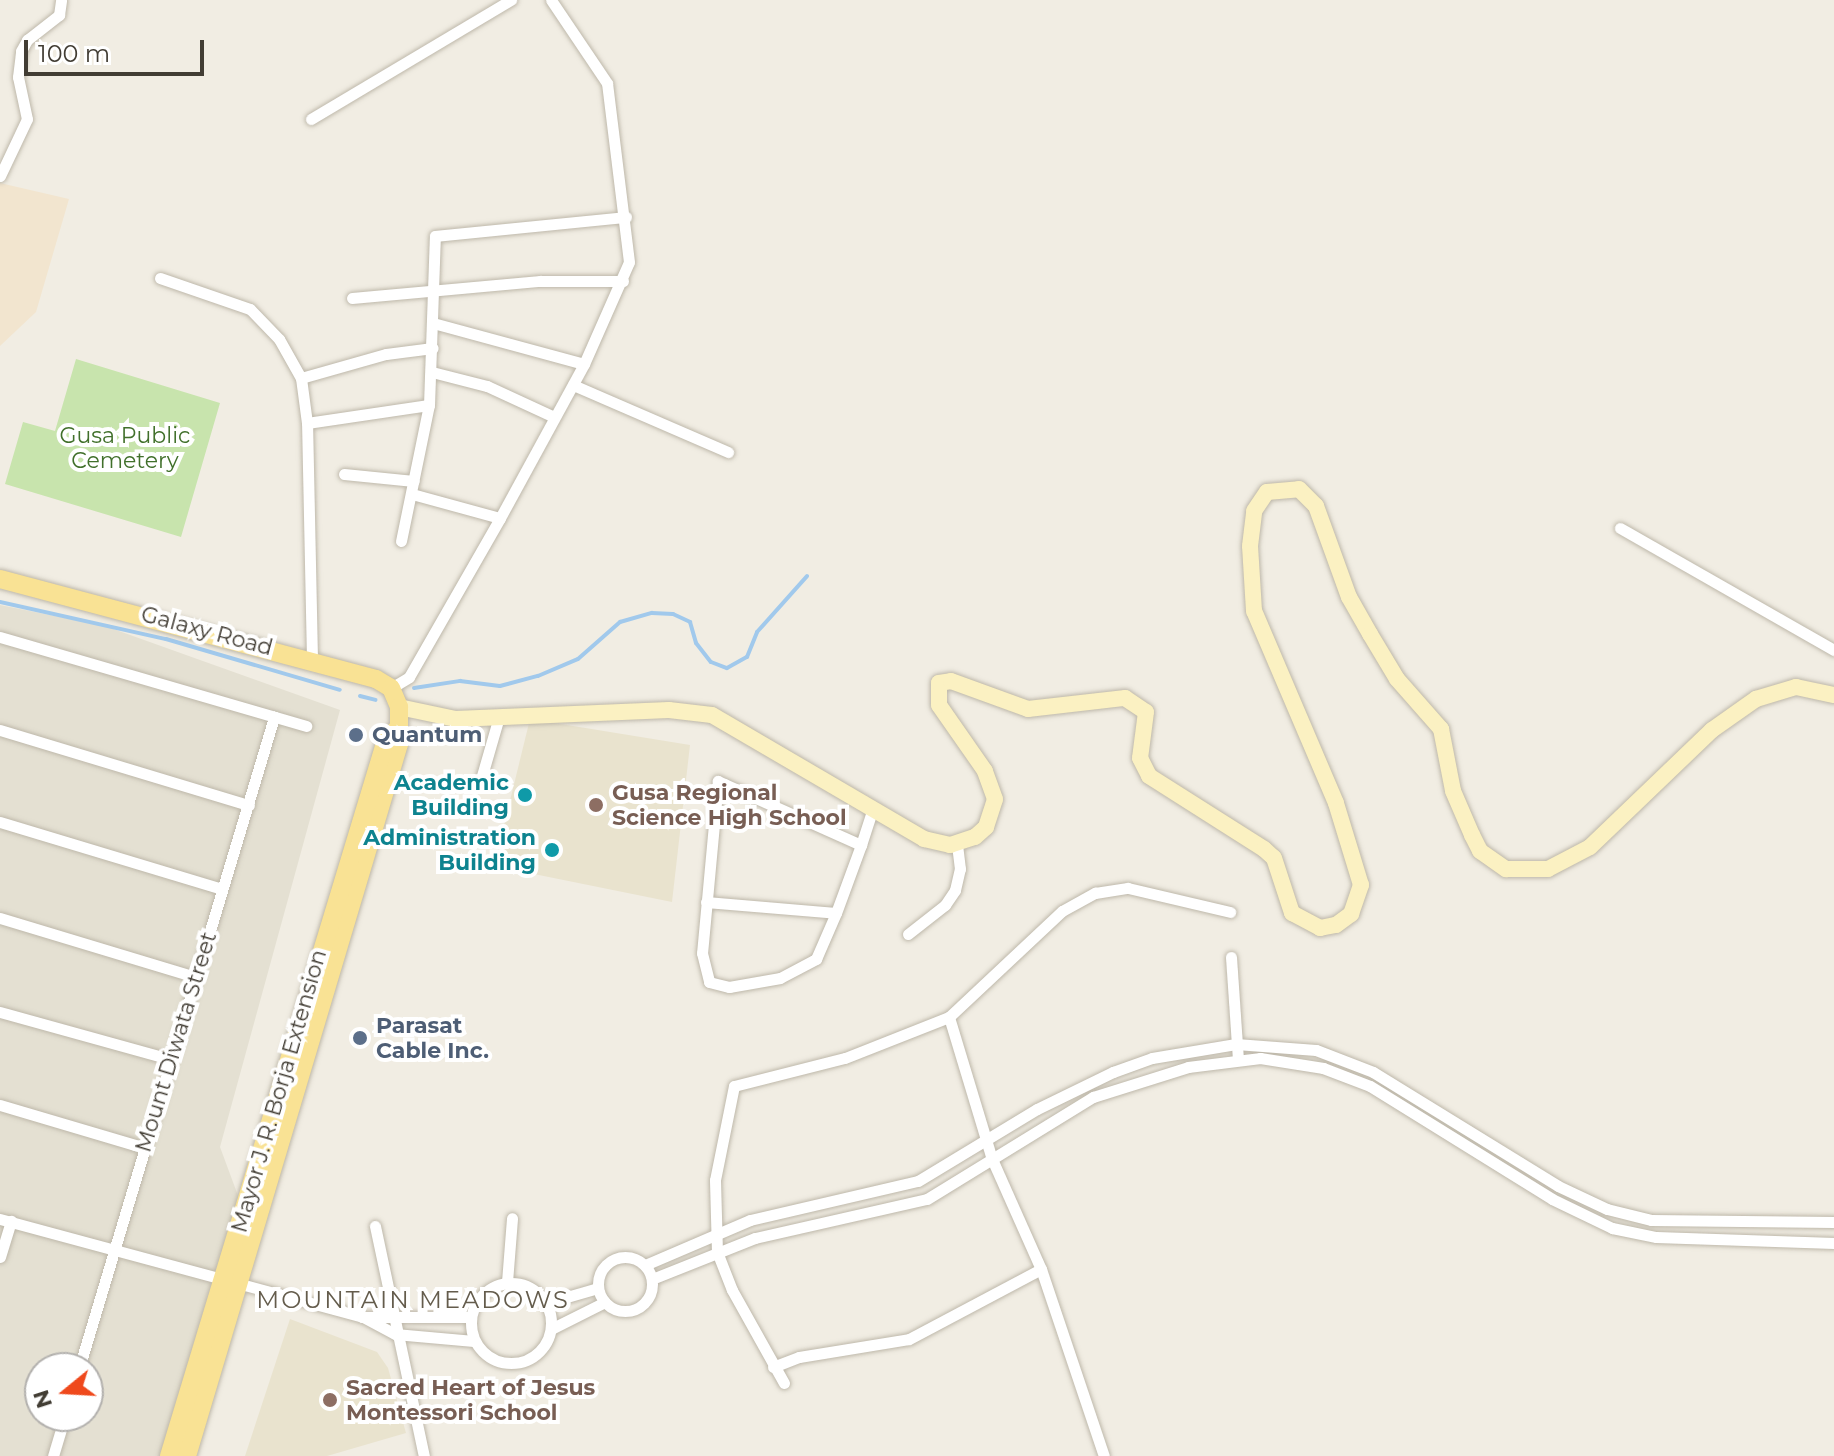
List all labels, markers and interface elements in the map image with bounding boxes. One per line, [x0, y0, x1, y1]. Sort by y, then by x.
scale bar [28, 24, 208, 74]
text: 100 m [38, 39, 110, 68]
park label: Gusa Public Cemetery [60, 422, 190, 474]
street label: Galaxy Road [138, 601, 276, 661]
place label: Quantum [372, 722, 482, 748]
marker: Quantum [347, 726, 365, 744]
place label: Academic Building [394, 769, 509, 820]
place label: Gusa Regional Science High School [612, 779, 847, 830]
marker: Academic Building [516, 786, 534, 804]
marker: Gusa Regional Science High School [587, 796, 605, 814]
place label: Administration Building [363, 824, 536, 876]
marker: Administration Building [543, 841, 561, 859]
street label: Mount Diwata Street [130, 929, 222, 1155]
street label: Mayor J. R. Borja Extension [226, 946, 332, 1236]
place label: Parasat Cable Inc. [376, 1012, 489, 1064]
marker: Parasat Cable Inc. [351, 1029, 369, 1047]
district label: MOUNTAIN MEADOWS [256, 1286, 570, 1314]
north arrow [24, 1352, 104, 1432]
place label: Sacred Heart of Jesus Montessori School [346, 1374, 595, 1426]
text: N [27, 1386, 58, 1412]
marker: Sacred Heart of Jesus Montessori School [321, 1391, 339, 1409]

